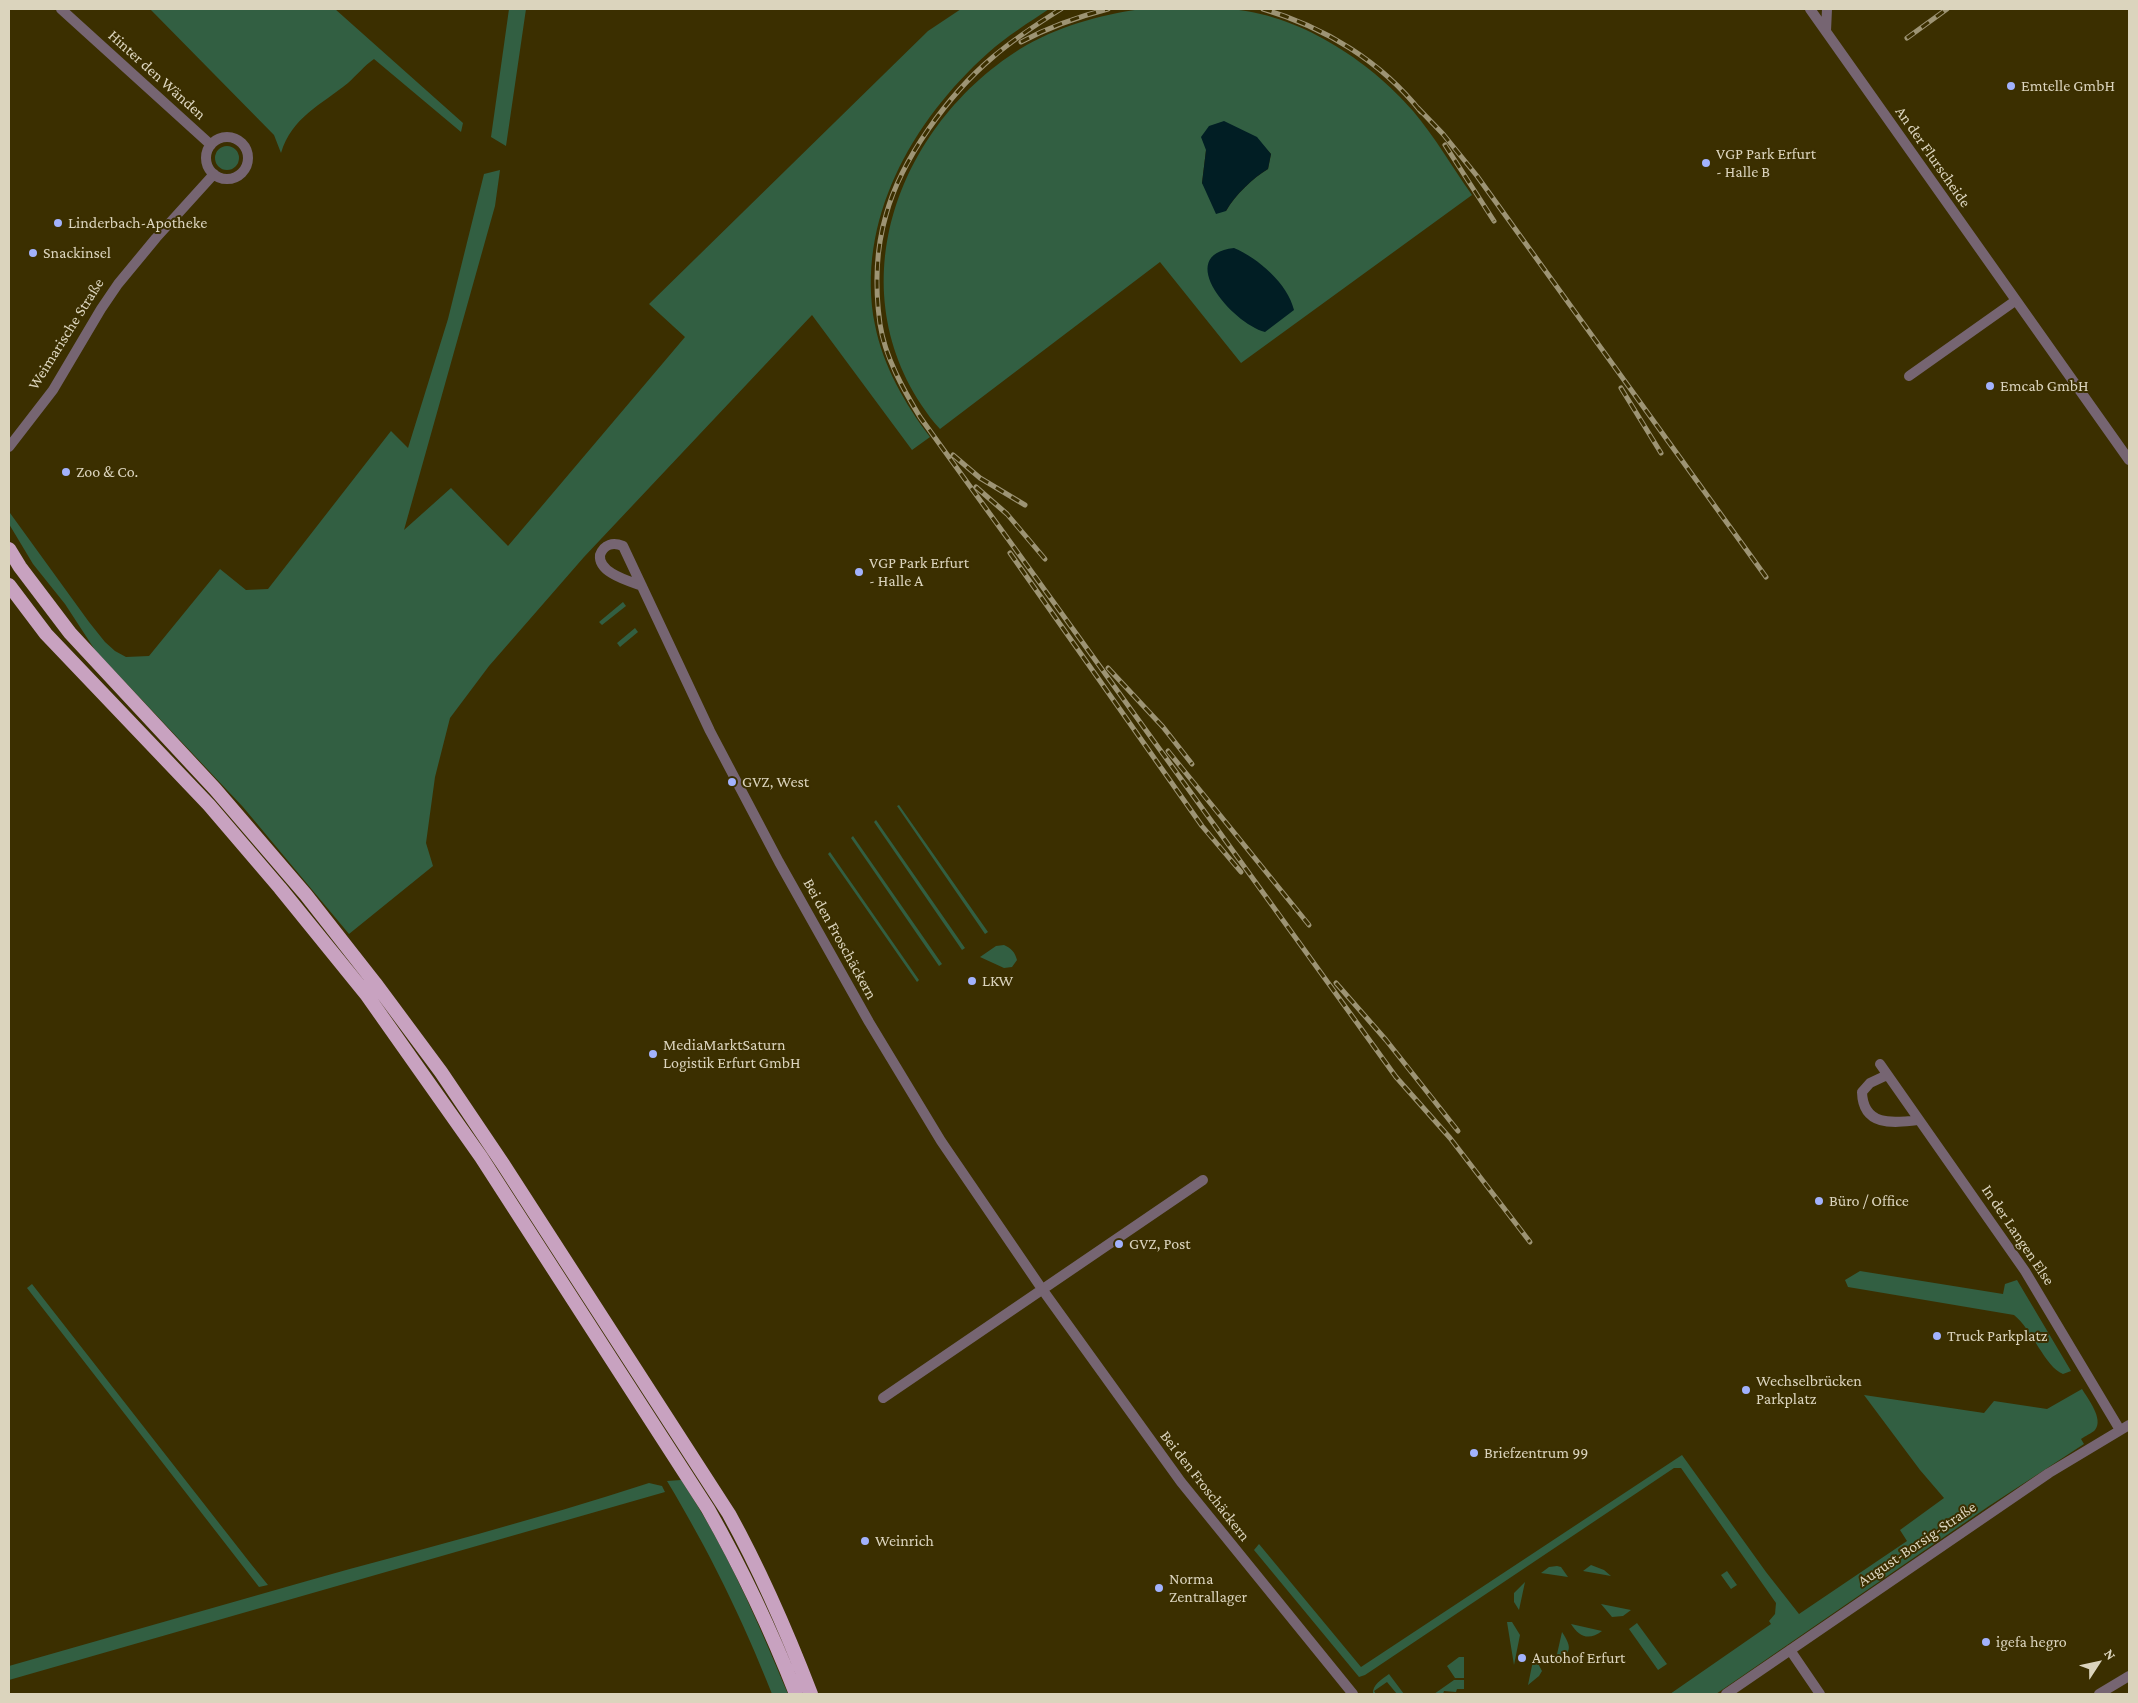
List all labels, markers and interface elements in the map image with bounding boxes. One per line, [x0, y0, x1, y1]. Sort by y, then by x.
street label: Hinter den Wänden [104, 26, 210, 124]
place label: Emtelle GmbH [2021, 76, 2115, 96]
marker: Emtelle GmbH [2005, 80, 2017, 92]
street label: An der Flurscheide [1891, 103, 1975, 211]
place label: VGP Park Erfurt - Halle B [1716, 144, 1816, 182]
marker: VGP Park Erfurt - Halle B [1700, 157, 1712, 169]
place label: Linderbach-Apotheke [68, 213, 207, 233]
marker: Linderbach-Apotheke [52, 217, 64, 229]
place label: Snackinsel [43, 243, 111, 263]
marker: Snackinsel [27, 247, 39, 259]
street label: Weimarische Straße [24, 274, 108, 394]
place label: Emcab GmbH [2000, 376, 2089, 396]
marker: Emcab GmbH [1984, 380, 1996, 392]
place label: Zoo & Co. [76, 462, 138, 482]
marker: Zoo & Co. [60, 466, 72, 478]
place label: VGP Park Erfurt - Halle A [869, 553, 969, 591]
marker: VGP Park Erfurt - Halle A [853, 566, 865, 578]
place label: GVZ, West [742, 772, 809, 792]
marker: GVZ, West [726, 776, 738, 788]
street label: Bei den Froschäckern [799, 875, 881, 1003]
place label: LKW [982, 971, 1013, 991]
marker: LKW [966, 975, 978, 987]
place label: MediaMarktSaturn Logistik Erfurt GmbH [663, 1035, 801, 1073]
marker: MediaMarktSaturn Logistik Erfurt GmbH [647, 1048, 659, 1060]
street label: In der Langen Else [1977, 1181, 2059, 1289]
place label: Büro / Office [1829, 1191, 1909, 1211]
marker: Büro / Office [1813, 1195, 1825, 1207]
place label: GVZ, Post [1129, 1234, 1191, 1254]
marker: GVZ, Post [1113, 1238, 1125, 1250]
place label: Truck Parkplatz [1947, 1326, 2048, 1346]
marker: Truck Parkplatz [1931, 1330, 1943, 1342]
place label: Wechselbrücken Parkplatz [1756, 1371, 1862, 1409]
marker: Wechselbrücken Parkplatz [1740, 1384, 1752, 1396]
street label: Bei den Froschäckern [1156, 1427, 1254, 1545]
place label: Briefzentrum 99 [1484, 1443, 1588, 1463]
marker: Briefzentrum 99 [1468, 1447, 1480, 1459]
street label: August-Borsig-Straße [1854, 1497, 1980, 1591]
place label: Weinrich [875, 1531, 934, 1551]
marker: Weinrich [859, 1535, 871, 1547]
place label: Norma Zentrallager [1169, 1569, 1247, 1607]
marker: Norma Zentrallager [1153, 1582, 1165, 1594]
place label: igefa hegro [1996, 1632, 2067, 1652]
marker: igefa hegro [1980, 1636, 1992, 1648]
north arrow [2073, 1638, 2123, 1688]
text: N [2101, 1646, 2120, 1663]
place label: Autohof Erfurt [1532, 1648, 1625, 1668]
marker: Autohof Erfurt [1516, 1652, 1528, 1664]

